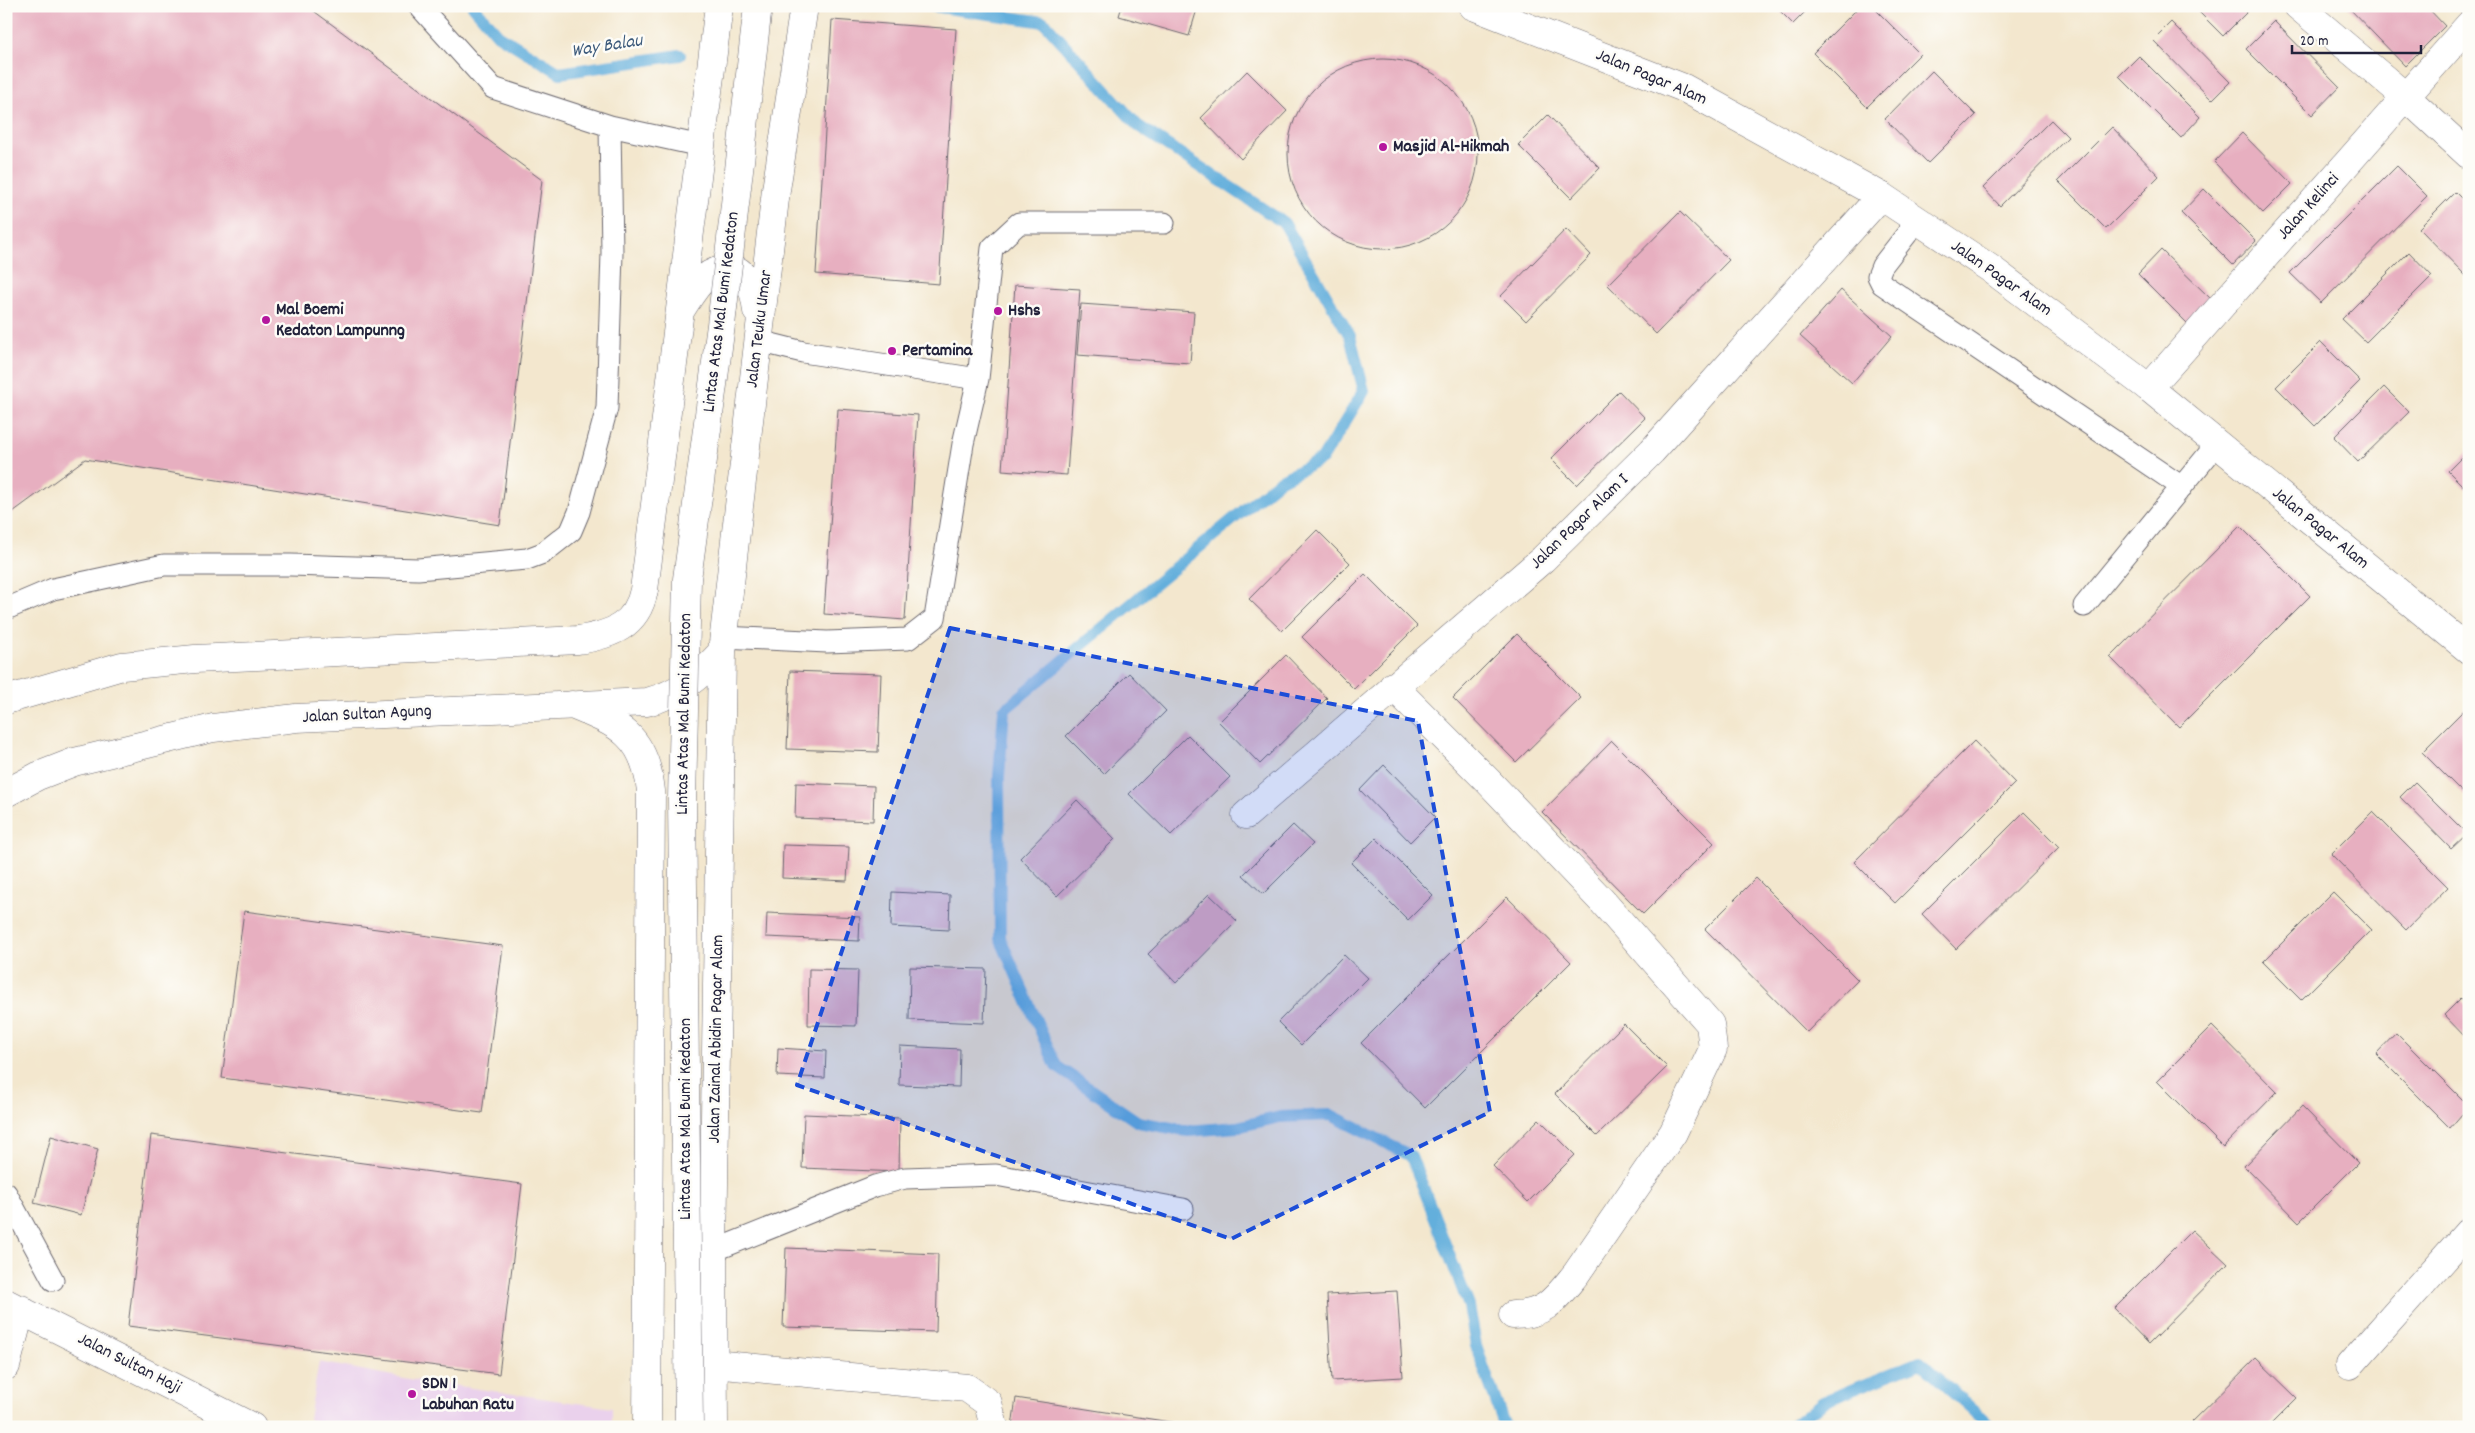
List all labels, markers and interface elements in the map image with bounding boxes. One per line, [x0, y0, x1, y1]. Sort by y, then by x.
scale bar [2292, 22, 2421, 54]
water label: Way Balau [570, 28, 646, 66]
text: 20 m [2300, 31, 2328, 53]
street label: Jalan Pagar Alam [1591, 43, 1711, 113]
place label: Masjid Al-Hikmah [1393, 135, 1509, 160]
marker: Masjid Al-Hikmah [1377, 141, 1389, 153]
street label: Jalan Kelinci [2272, 168, 2346, 246]
street label: Lintas Atas Mal Bumi Kedaton [697, 210, 747, 414]
street label: Jalan Pagar Alam [1945, 235, 2057, 323]
street label: Jalan Teuku Umar [740, 268, 780, 389]
place label: Mal Boemi Kedaton Lampunng [276, 298, 405, 344]
place label: Hshs [1008, 299, 1041, 324]
marker: Hshs [992, 305, 1004, 317]
marker: Mal Boemi Kedaton Lampunng [260, 314, 272, 326]
place label: Pertamina [902, 339, 973, 364]
marker: Pertamina [886, 345, 898, 357]
street label: Jalan Pagar Alam I [1525, 468, 1635, 576]
street label: Jalan Pagar Alam [2266, 482, 2374, 576]
street label: Lintas Atas Mal Bumi Kedaton [671, 613, 699, 815]
street label: Jalan Sultan Agung [302, 699, 432, 731]
street label: Jalan Zainal Abidin Pagar Alam [703, 934, 731, 1144]
street label: Lintas Atas Mal Bumi Kedaton [674, 1018, 699, 1220]
street label: Jalan Sultan Haji [73, 1327, 185, 1401]
place label: SDN 1 Labuhan Ratu [422, 1372, 514, 1418]
marker: SDN 1 Labuhan Ratu [406, 1388, 418, 1400]

